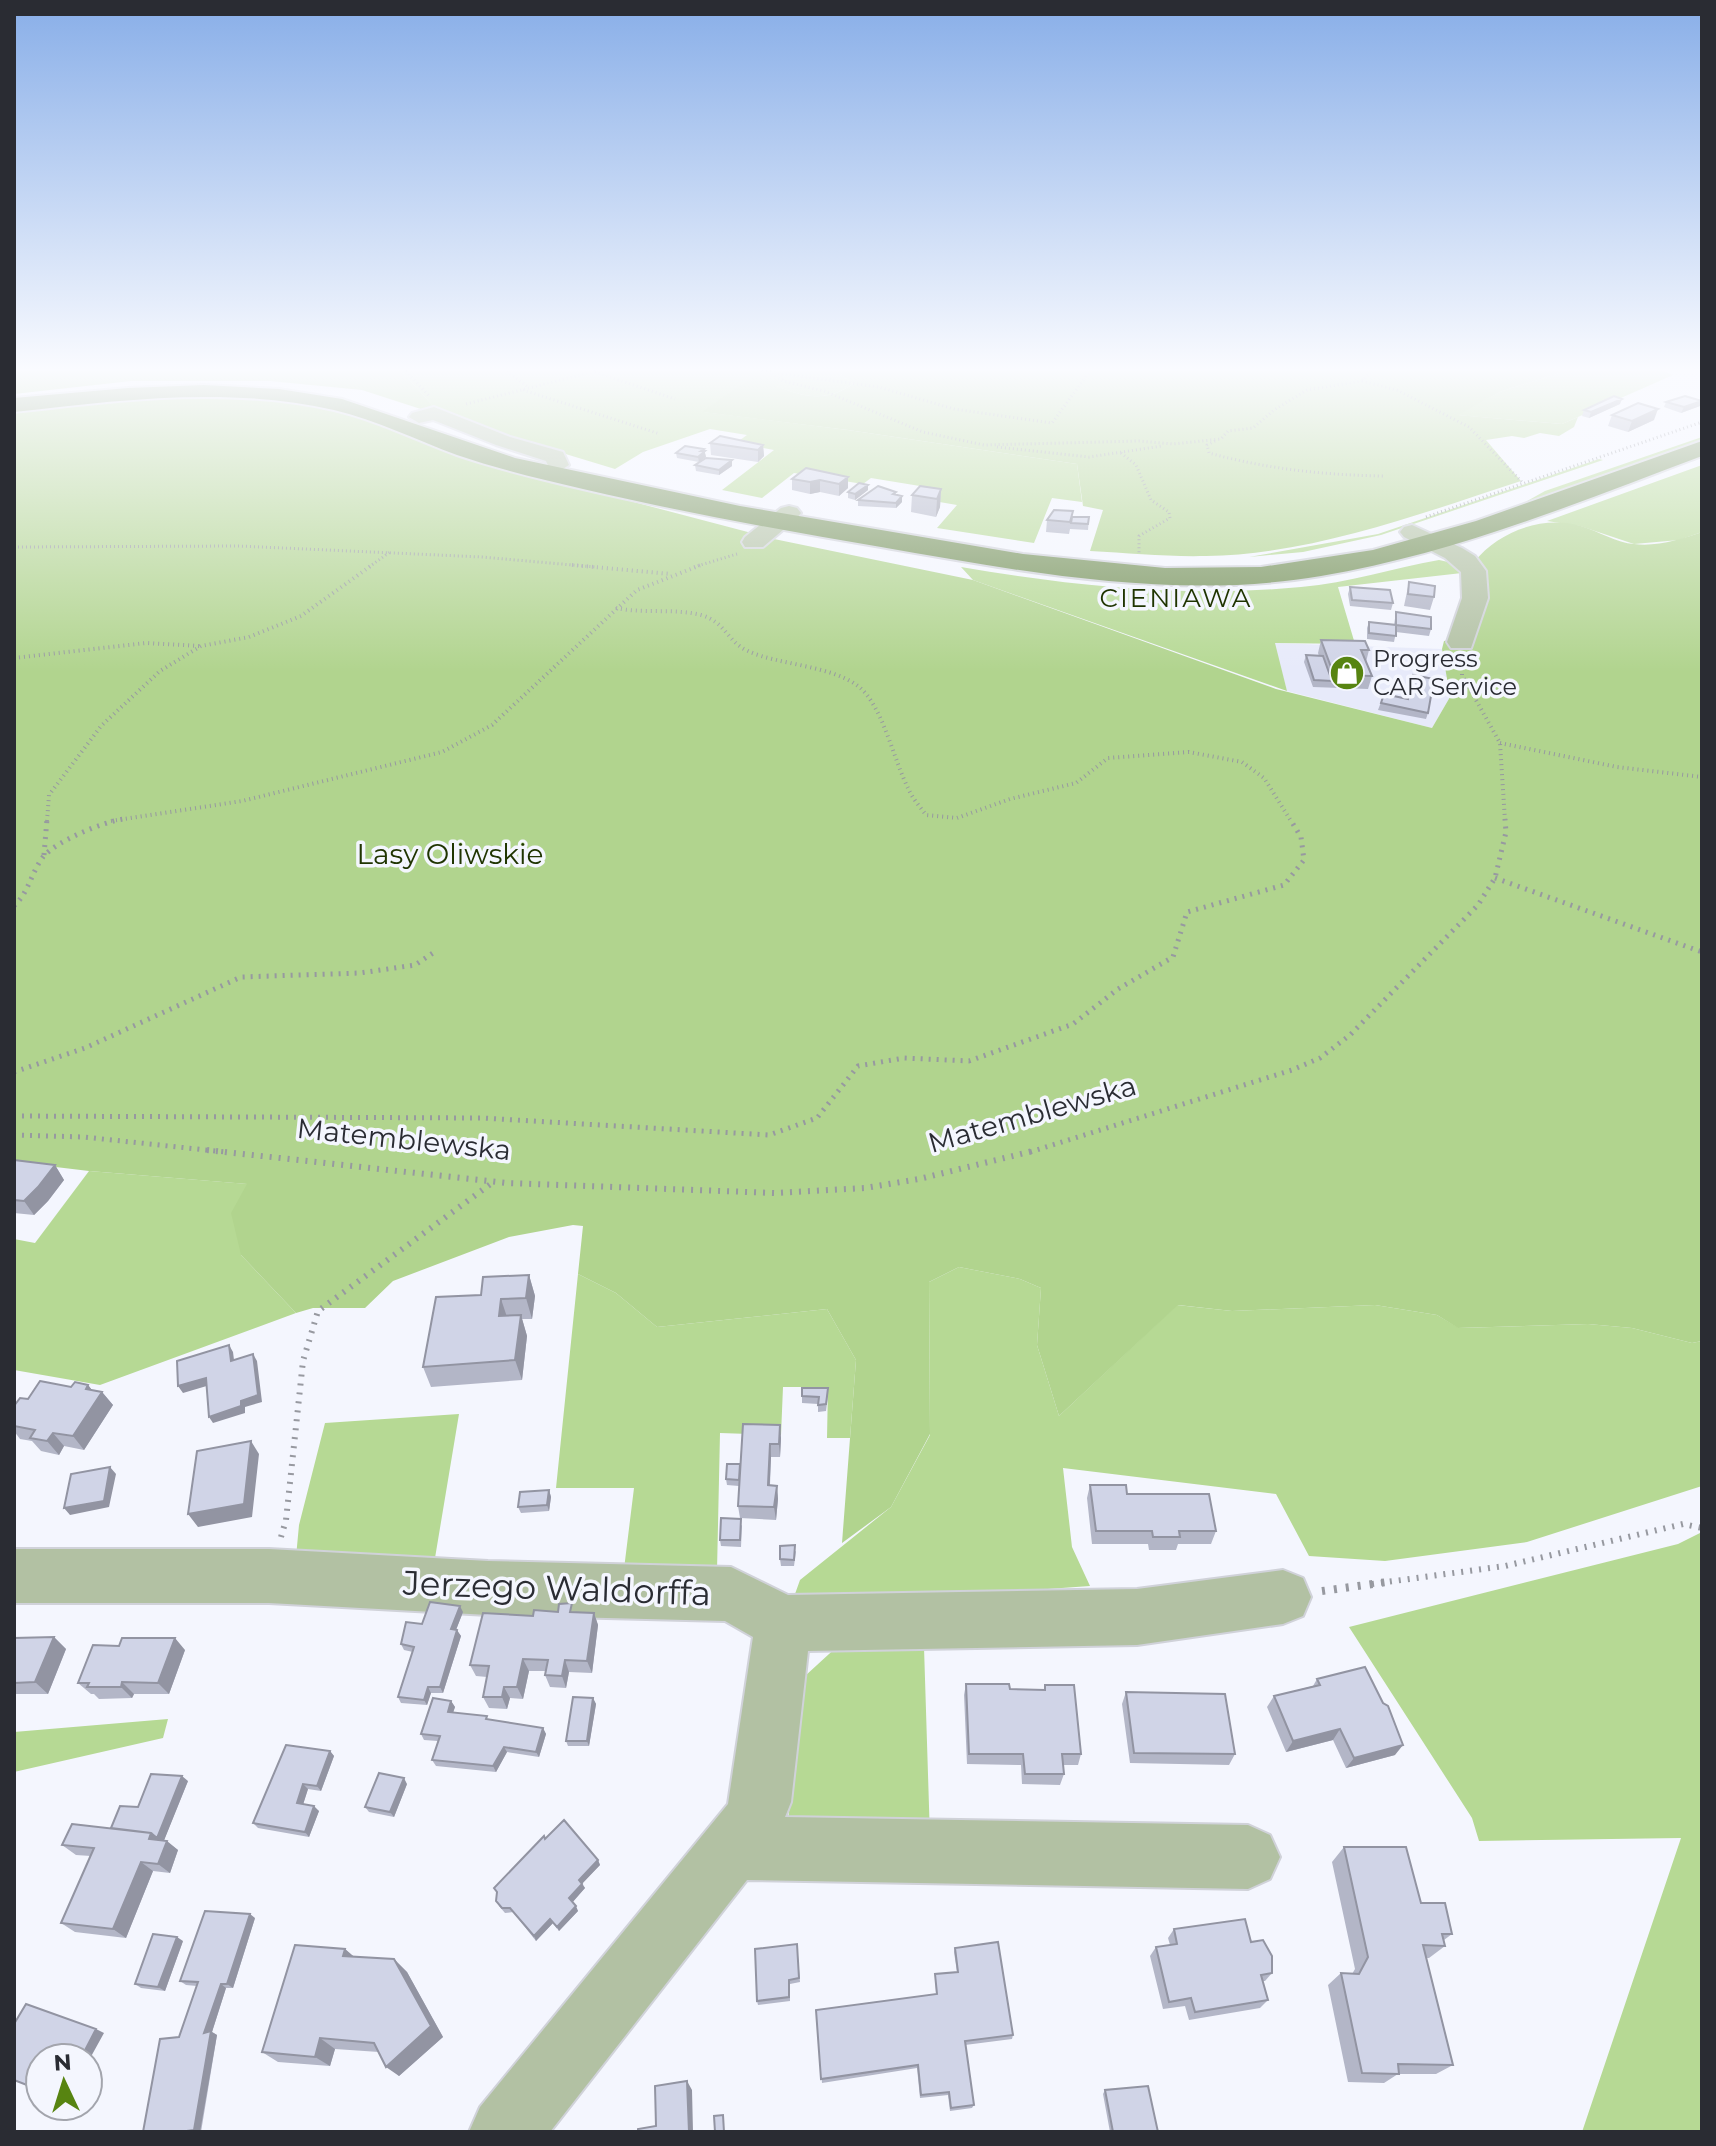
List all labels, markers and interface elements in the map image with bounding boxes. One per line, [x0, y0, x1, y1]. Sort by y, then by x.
district label: CIENIAWA [1100, 582, 1252, 614]
place label: Progress CAR Service [1373, 644, 1517, 701]
shop icon: Progress CAR Service [1328, 654, 1366, 692]
park label: Lasy Oliwskie [356, 837, 544, 871]
street label: Matemblewska [924, 1068, 1140, 1160]
street label: Matemblewska [295, 1111, 513, 1167]
street label: Jerzego Waldorffa [401, 1562, 712, 1614]
north arrow [24, 2042, 104, 2122]
text: N [53, 2048, 72, 2077]

